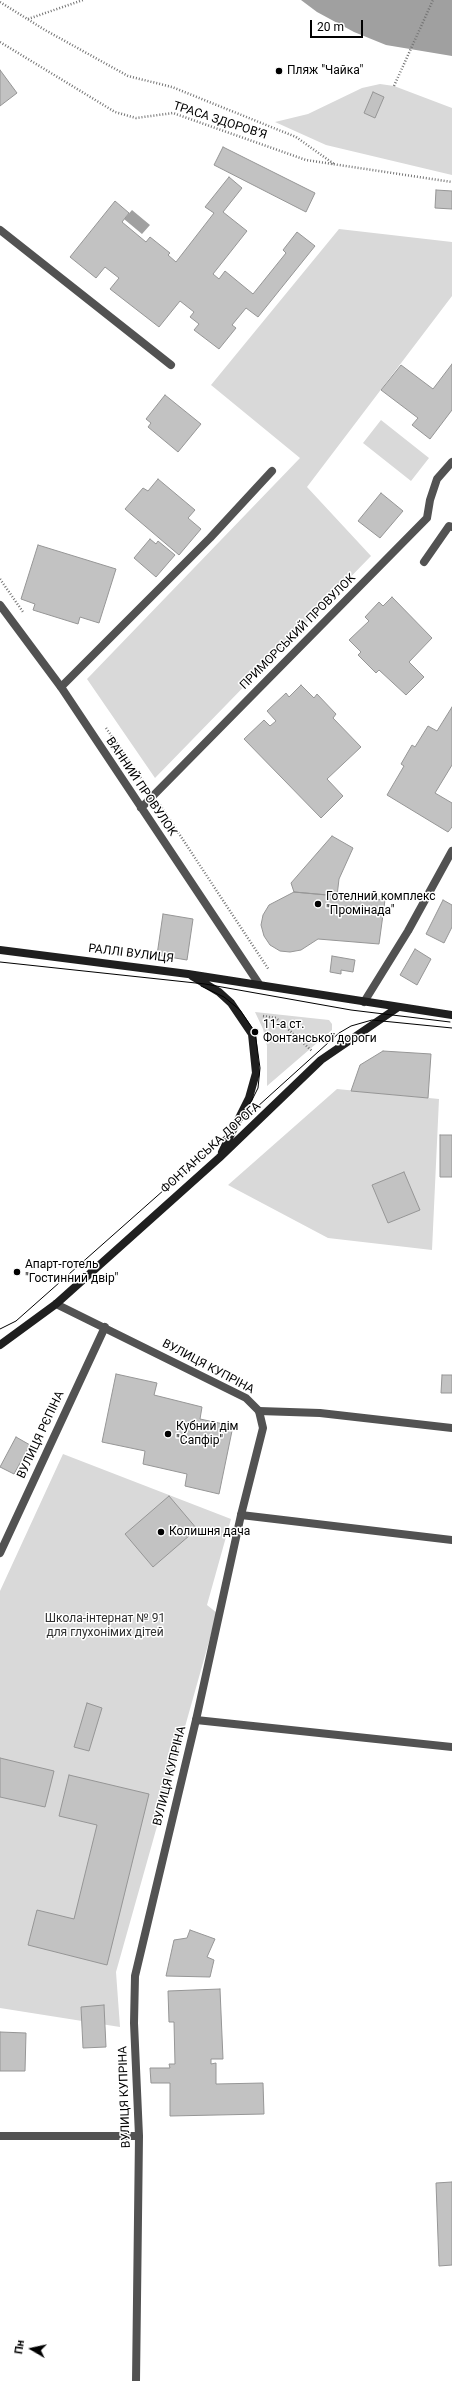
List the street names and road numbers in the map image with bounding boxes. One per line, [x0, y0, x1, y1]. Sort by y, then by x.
street label: ТРАСА ЗДОРОВ’Я [171, 99, 269, 143]
street label: ПРИМОРСЬКИЙ ПРОВУЛОК [237, 571, 359, 693]
street label: ВАННИЙ ПРОВУЛОК [103, 735, 179, 839]
street label: РАЛЛІ ВУЛИЦЯ [87, 942, 175, 966]
street label: ФОНТАНСЬКА ДОРОГА [158, 1099, 264, 1197]
street label: ВУЛИЦЯ КУПРІНА [159, 1337, 257, 1397]
street label: ВУЛИЦЯ РЄПІНА [14, 1389, 68, 1481]
street label: ВУЛИЦЯ КУПРІНА [151, 1725, 189, 1827]
street label: ВУЛИЦЯ КУПРІНА [116, 2046, 134, 2148]

